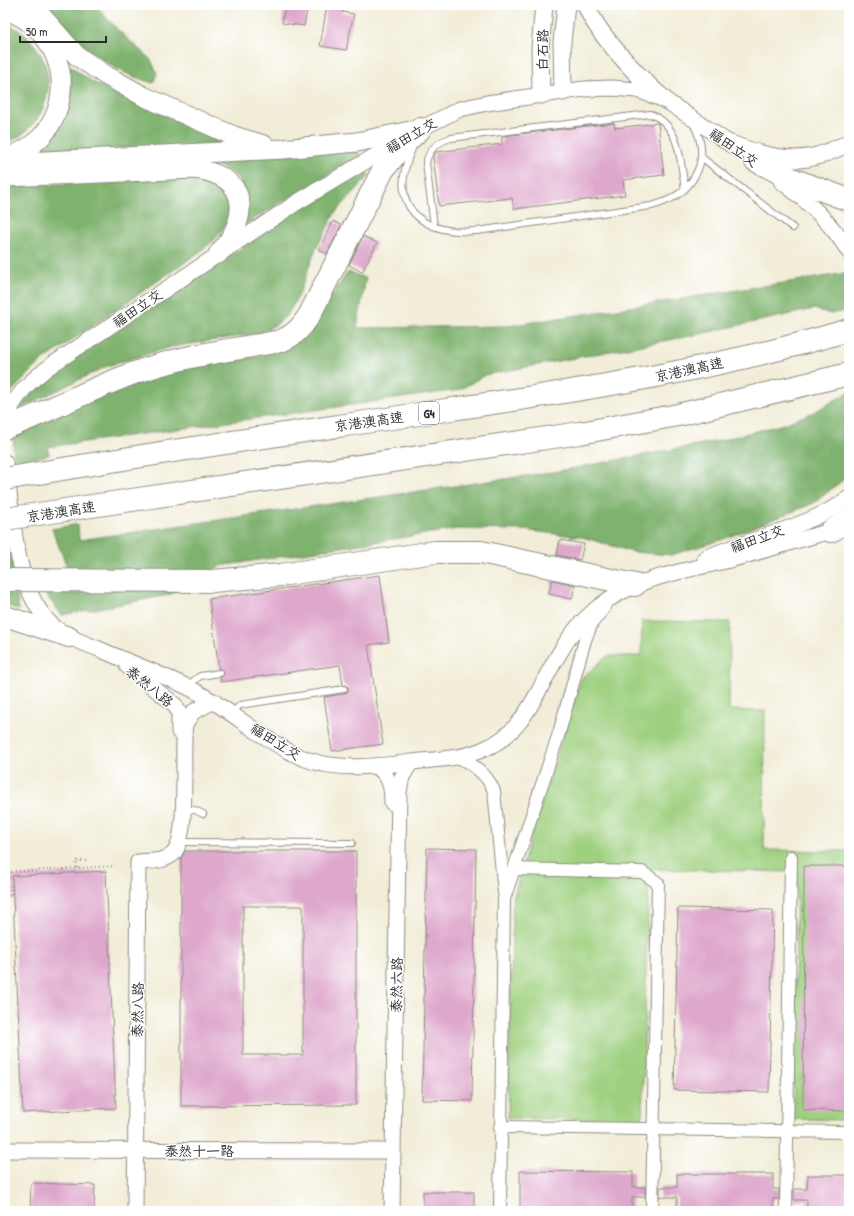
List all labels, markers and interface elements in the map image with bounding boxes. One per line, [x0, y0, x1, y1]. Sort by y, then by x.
scale bar [20, 18, 106, 44]
text: 50 m [26, 23, 47, 40]
street label: 白石路 [532, 29, 552, 71]
street label: 福田立交 [382, 113, 440, 157]
street label: 福田立交 [706, 123, 762, 171]
street label: 福田立交 [108, 284, 166, 332]
street label: 京港澳高速 [653, 352, 725, 386]
road number: G4 [419, 402, 439, 424]
street label: 京港澳高速 [333, 407, 405, 435]
street label: 京港澳高速 [25, 496, 97, 526]
street label: 福田立交 [727, 519, 787, 557]
street label: 泰然八路 [122, 661, 178, 711]
street label: 福田立交 [247, 718, 305, 764]
street label: 泰然六路 [386, 957, 406, 1013]
street label: 泰然八路 [127, 982, 147, 1038]
street label: 泰然十一路 [164, 1141, 234, 1160]

